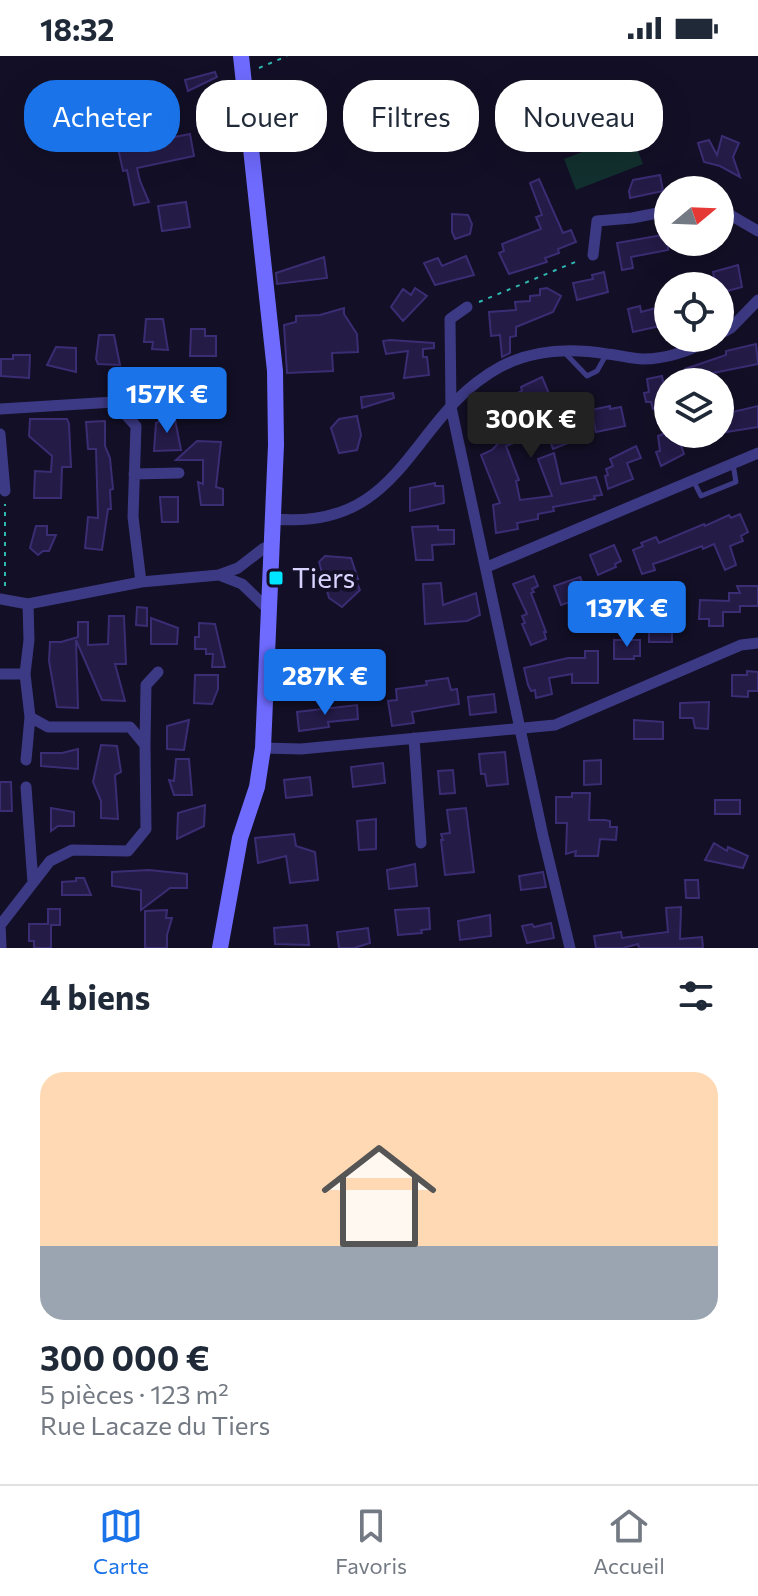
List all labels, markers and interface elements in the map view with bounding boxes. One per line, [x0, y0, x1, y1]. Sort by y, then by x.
text: 18:32 [40, 10, 114, 47]
chip: Acheter [24, 80, 180, 152]
chip: Louer [196, 80, 327, 152]
chip: Filtres [343, 80, 479, 152]
chip: Nouveau [495, 80, 663, 152]
north arrow [654, 176, 734, 256]
map controls [654, 176, 734, 448]
button: locate [654, 272, 734, 352]
pin: 157K € [102, 367, 232, 435]
button: layers [654, 368, 734, 448]
text: 157K € [126, 377, 208, 408]
pin: 300K € [466, 392, 596, 460]
text: 300K € [485, 402, 577, 433]
place label: Tiers [292, 560, 355, 594]
marker: Tiers [267, 569, 285, 587]
pin: 137K € [562, 581, 692, 649]
text: 137K € [586, 591, 668, 622]
pin: 287K € [260, 649, 390, 717]
text: 287K € [282, 659, 368, 690]
icon: filters [674, 974, 718, 1018]
text: 4 biens [40, 975, 150, 1017]
icon: home [307, 1124, 451, 1268]
text: 300 000 € [40, 1336, 210, 1378]
text: 5 pièces · 123 m² [40, 1378, 229, 1409]
text: Rue Lacaze du Tiers [40, 1409, 270, 1440]
tab: Carte [93, 1504, 149, 1579]
tab: Favoris [335, 1504, 407, 1579]
tab: Accueil [593, 1504, 665, 1579]

